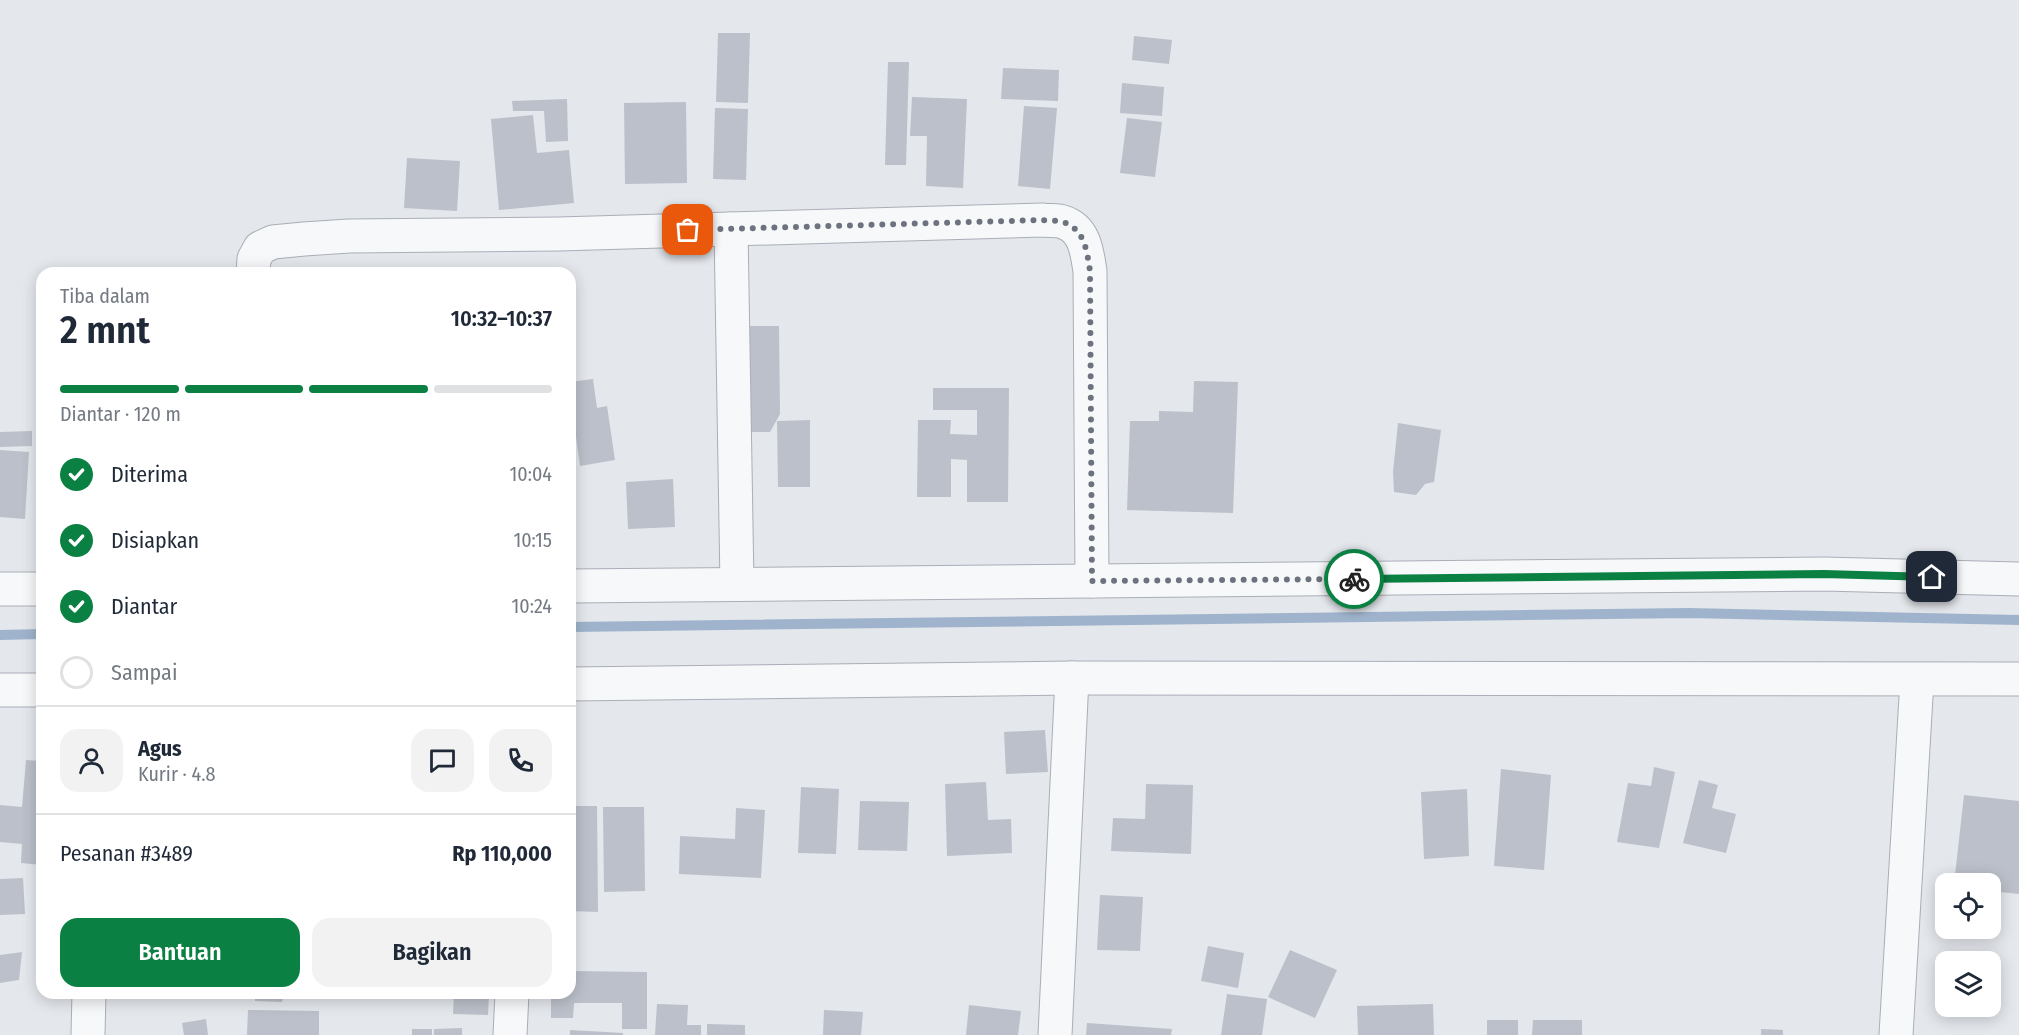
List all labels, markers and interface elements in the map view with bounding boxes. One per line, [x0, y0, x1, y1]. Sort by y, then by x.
pin [662, 204, 713, 255]
icon: bag [671, 213, 704, 246]
text: Tiba dalam [60, 284, 150, 308]
text: 10:32–10:37 [451, 305, 552, 332]
text: 2 mnt [60, 307, 150, 353]
text: Diantar · 120 m [60, 402, 181, 426]
icon: check [60, 458, 93, 491]
text: Diterima [111, 461, 188, 488]
text: 10:04 [509, 462, 552, 486]
icon: check [60, 524, 93, 557]
text: Disiapkan [111, 527, 199, 554]
text: 10:15 [513, 528, 552, 552]
courier [1324, 549, 1384, 609]
pin [1906, 551, 1957, 602]
icon: home [1915, 560, 1948, 593]
icon: bike [1338, 563, 1371, 596]
icon: check [60, 590, 93, 623]
text: Diantar [111, 593, 177, 620]
text: 10:24 [511, 594, 552, 618]
text: Sampai [111, 659, 177, 686]
button: person [60, 729, 123, 792]
button: chat [411, 729, 474, 792]
button: phone [489, 729, 552, 792]
text: Agus [138, 735, 182, 762]
text: Kurir · 4.8 [138, 762, 215, 786]
text: Pesanan #3489 [60, 840, 193, 867]
text: Rp 110,000 [452, 840, 552, 867]
map controls [1935, 873, 2001, 1017]
button: locate [1935, 873, 2001, 939]
button: Bantuan [60, 918, 300, 987]
button: Bagikan [312, 918, 552, 987]
button: layers [1935, 951, 2001, 1017]

